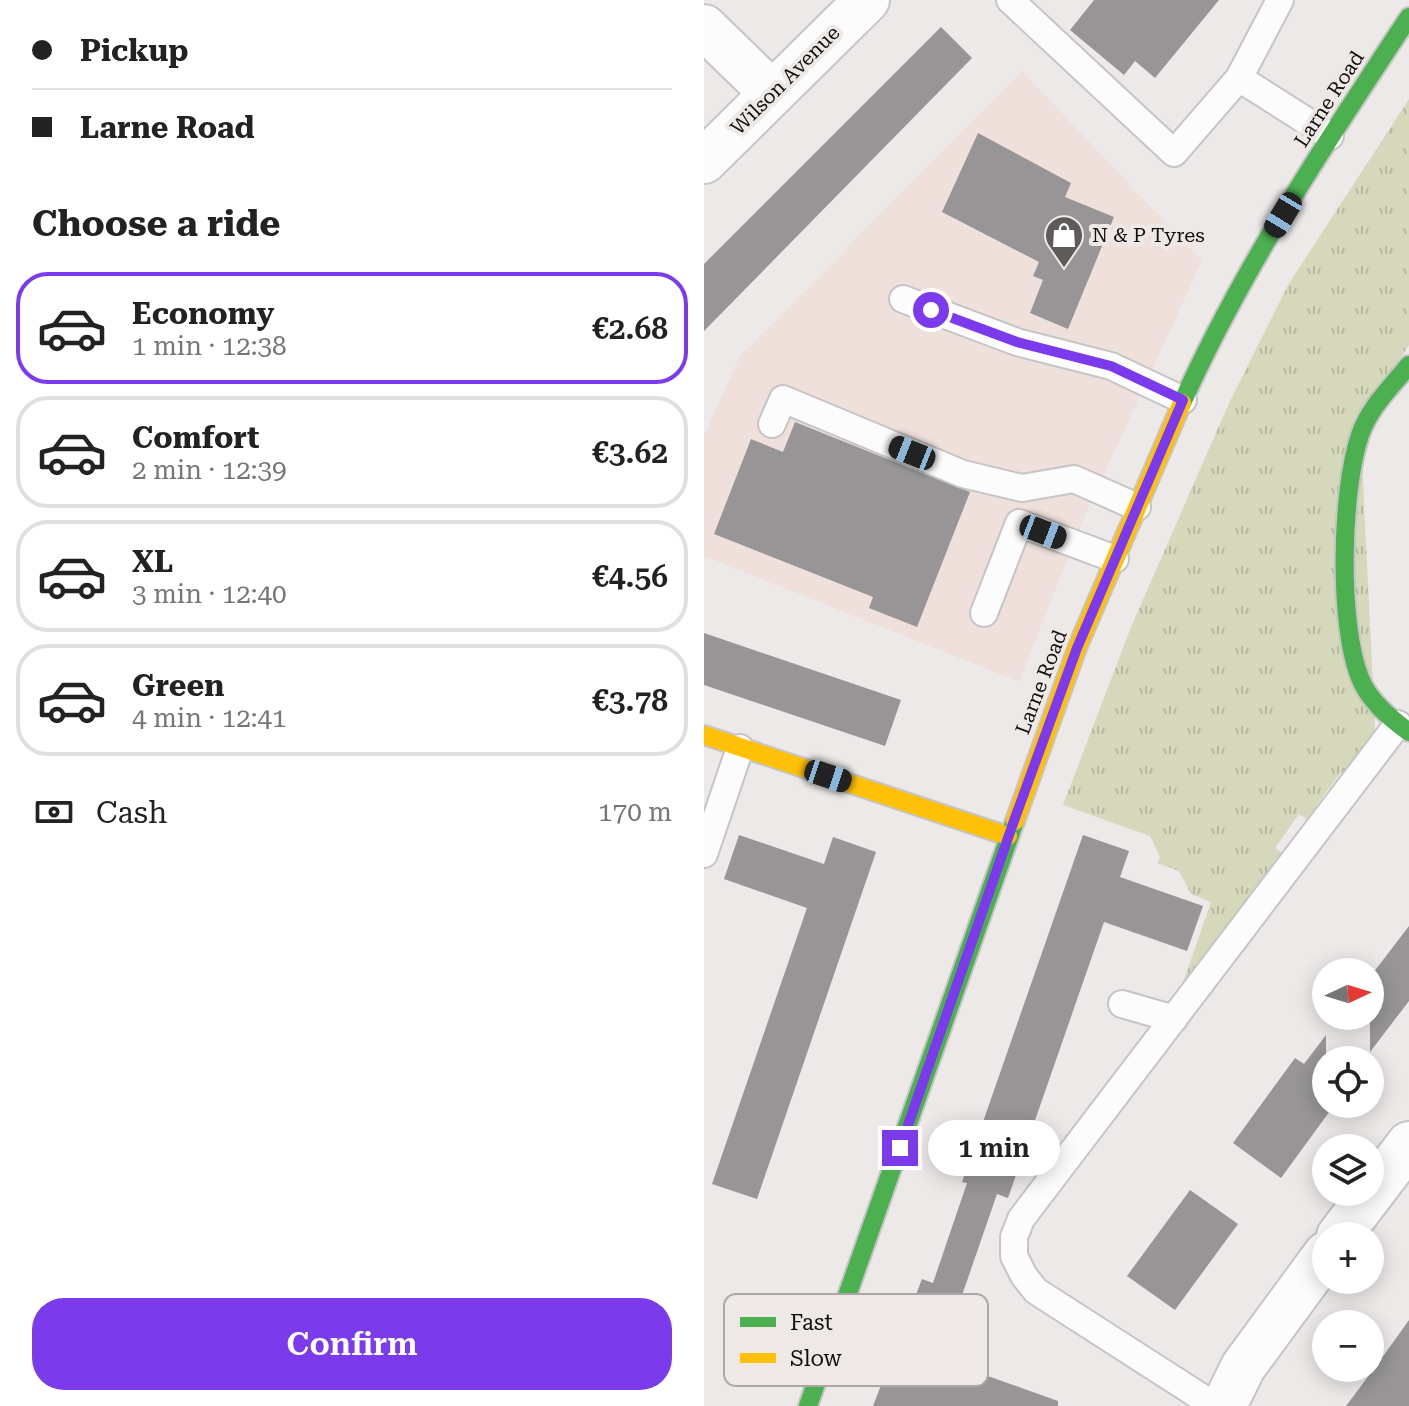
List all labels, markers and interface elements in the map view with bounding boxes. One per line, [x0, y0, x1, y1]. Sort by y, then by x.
street label: Wilson Avenue [726, 21, 844, 139]
text: Pickup [80, 33, 188, 68]
street label: Larne Road [1289, 46, 1369, 152]
text: Larne Road [80, 110, 254, 145]
car [1260, 188, 1306, 242]
text: Choose a ride [32, 203, 280, 245]
shop icon: N & P Tyres [1043, 214, 1085, 269]
place label: N & P Tyres [1092, 223, 1205, 247]
icon: car [36, 292, 108, 364]
route start [913, 292, 949, 328]
text: Economy [132, 296, 274, 331]
text: €2.68 [592, 311, 668, 346]
text: 1 min · 12:38 [132, 331, 287, 361]
icon: car [36, 416, 108, 488]
text: Comfort [132, 420, 259, 455]
car [885, 433, 939, 473]
text: €3.62 [592, 435, 668, 470]
text: 2 min · 12:39 [132, 455, 287, 485]
car [1016, 512, 1070, 552]
icon: car [36, 540, 108, 612]
text: XL [132, 544, 173, 579]
text: €4.56 [592, 559, 668, 594]
text: 3 min · 12:40 [132, 579, 287, 609]
street label: Larne Road [1010, 626, 1072, 738]
icon: car [36, 664, 108, 736]
text: Green [132, 668, 224, 703]
text: €3.78 [592, 683, 668, 718]
text: 4 min · 12:41 [132, 703, 287, 733]
car [801, 757, 855, 795]
icon: cash [32, 790, 76, 834]
text: Cash [96, 795, 167, 830]
text: 170 m [598, 797, 672, 827]
north arrow [1312, 958, 1384, 1030]
map controls [1312, 958, 1384, 1382]
button: locate [1312, 1046, 1384, 1118]
callout: 1 min [928, 1120, 1060, 1176]
route end [882, 1130, 918, 1166]
text: 1 min [958, 1133, 1030, 1163]
button: layers [1312, 1134, 1384, 1206]
button: + [1312, 1222, 1384, 1294]
legend [724, 1294, 988, 1386]
button: Confirm [32, 1298, 672, 1390]
text: Fast [790, 1310, 833, 1335]
button: − [1312, 1310, 1384, 1382]
text: Slow [790, 1346, 843, 1371]

